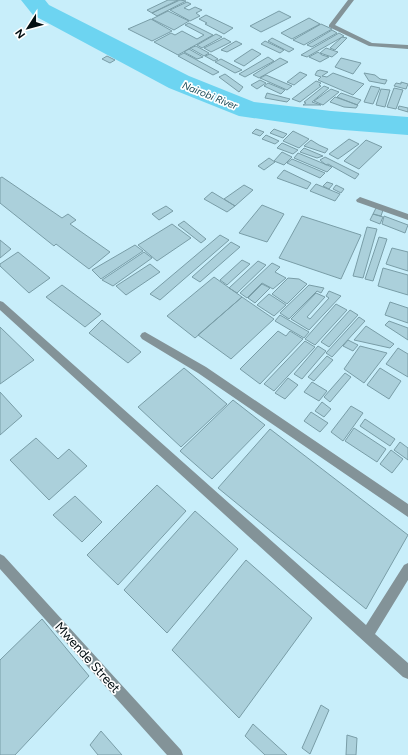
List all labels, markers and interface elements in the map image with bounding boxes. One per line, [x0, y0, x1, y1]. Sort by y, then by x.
north arrow [8, 8, 48, 48]
text: N [13, 26, 28, 41]
water label: Nairobi River [180, 79, 240, 113]
street label: Mwende Street [52, 619, 123, 696]

